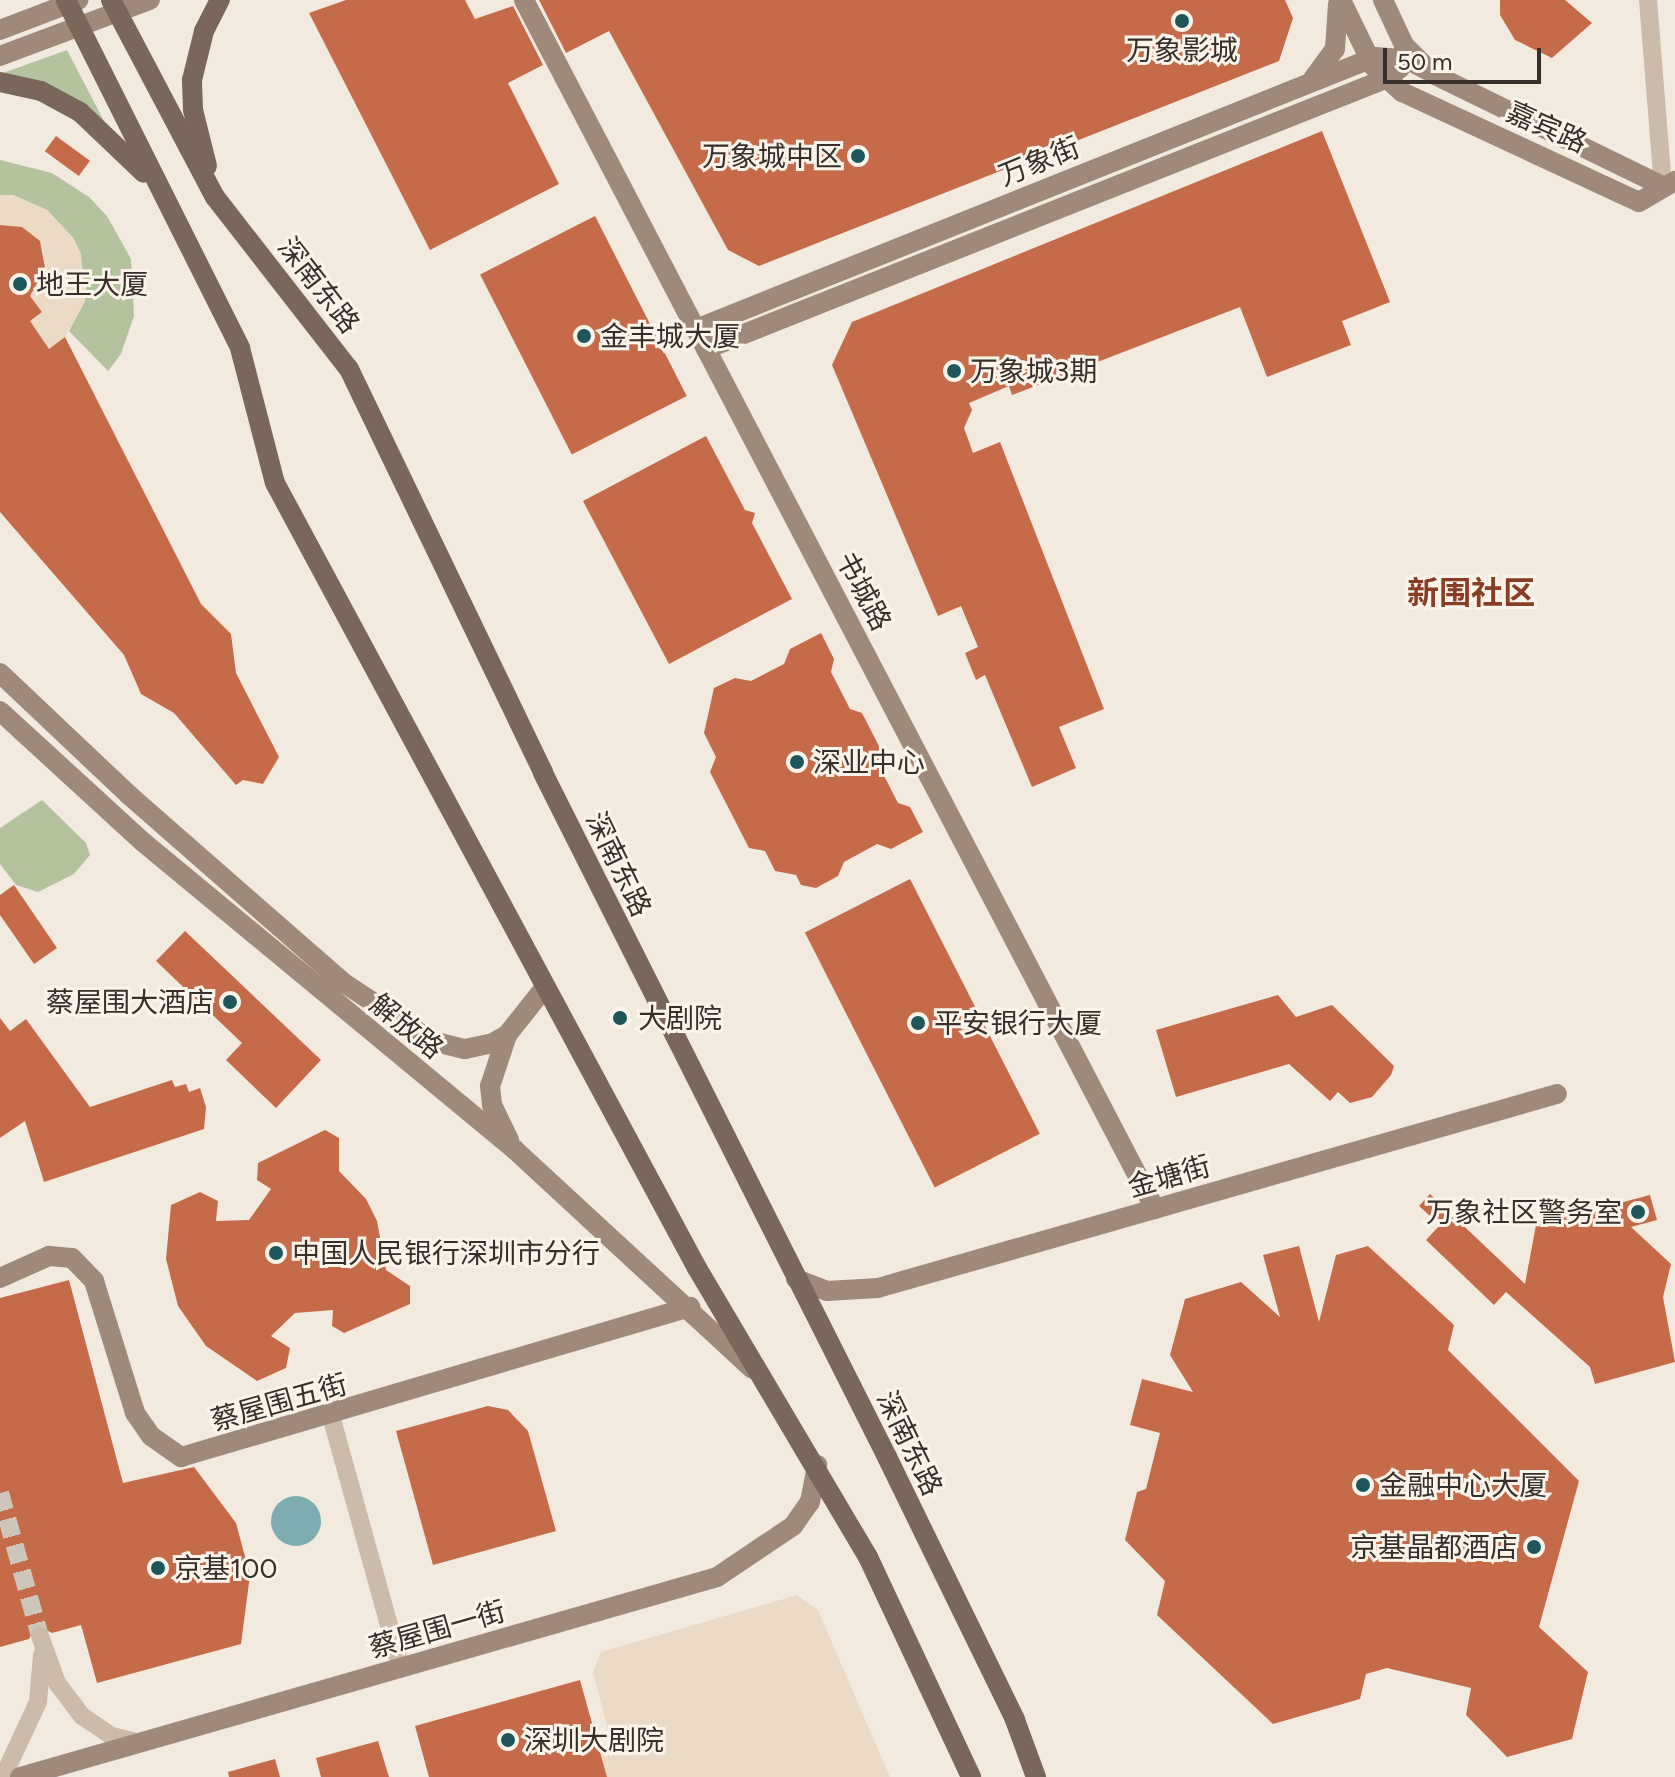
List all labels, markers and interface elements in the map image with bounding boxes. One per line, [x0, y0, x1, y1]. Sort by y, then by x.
marker: 万象影城 [1173, 12, 1191, 30]
scale bar [1387, 32, 1545, 82]
place label: 万象影城 [1126, 33, 1238, 67]
text: 50 m [1397, 47, 1453, 76]
street label: 嘉宾路 [1502, 95, 1592, 159]
street label: 万象街 [994, 130, 1084, 192]
place label: 万象城中区 [702, 139, 842, 173]
marker: 万象城中区 [849, 147, 867, 165]
street label: 深南东路 [271, 231, 367, 339]
place label: 地王大厦 [36, 267, 148, 301]
marker: 地王大厦 [11, 275, 29, 293]
place label: 金丰城大厦 [600, 319, 740, 353]
marker: 金丰城大厦 [575, 327, 593, 345]
place label: 万象城3期 [970, 354, 1097, 388]
marker: 万象城3期 [945, 362, 963, 380]
street label: 书城路 [829, 546, 899, 636]
district label: 新围社区 [1407, 574, 1535, 612]
place label: 深业中心 [813, 745, 925, 779]
marker: 深业中心 [788, 753, 806, 771]
street label: 深南东路 [579, 806, 659, 922]
place label: 蔡屋围大酒店 [46, 985, 214, 1019]
street label: 解放路 [364, 987, 450, 1065]
marker: 蔡屋围大酒店 [221, 993, 239, 1011]
place label: 大剧院 [638, 1001, 722, 1035]
place label: 平安银行大厦 [934, 1006, 1102, 1040]
marker: 大剧院 [609, 1007, 631, 1029]
marker: 平安银行大厦 [909, 1014, 927, 1032]
street label: 金塘街 [1124, 1148, 1214, 1204]
place label: 万象社区警务室 [1426, 1195, 1622, 1229]
marker: 万象社区警务室 [1629, 1203, 1647, 1221]
place label: 中国人民银行深圳市分行 [292, 1236, 600, 1270]
marker: 中国人民银行深圳市分行 [267, 1244, 285, 1262]
street label: 蔡屋围五街 [207, 1367, 351, 1437]
street label: 深南东路 [870, 1385, 950, 1501]
place label: 金融中心大厦 [1379, 1468, 1547, 1502]
marker: 金融中心大厦 [1354, 1476, 1372, 1494]
place label: 京基晶都酒店 [1350, 1530, 1518, 1564]
marker: 京基晶都酒店 [1525, 1538, 1543, 1556]
place label: 京基100 [174, 1551, 277, 1585]
marker: 京基100 [149, 1559, 167, 1577]
street label: 蔡屋围一街 [365, 1594, 509, 1664]
place label: 深圳大剧院 [524, 1723, 664, 1757]
marker: 深圳大剧院 [499, 1731, 517, 1749]

